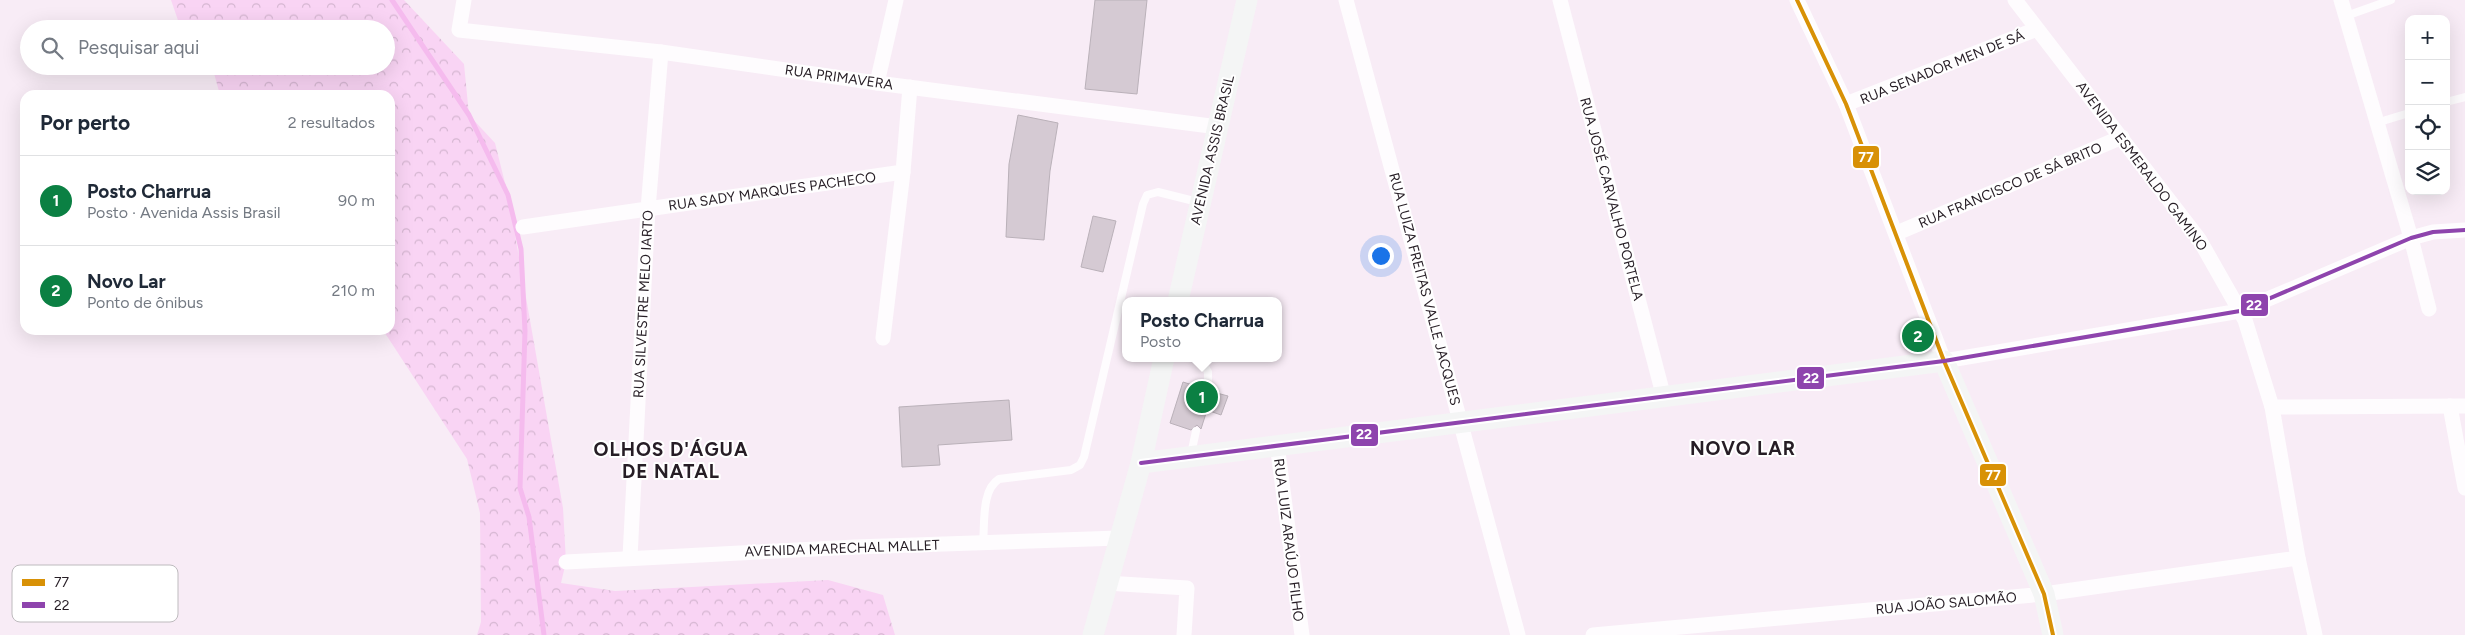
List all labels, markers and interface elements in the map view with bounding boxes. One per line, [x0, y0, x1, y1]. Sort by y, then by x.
map controls [2405, 15, 2450, 195]
button: + [2405, 15, 2450, 60]
search box [20, 20, 395, 75]
street label: RUA SENADOR MEN DE SÁ [1858, 27, 2027, 108]
icon: search [38, 34, 66, 62]
text: Pesquisar aqui [78, 36, 199, 59]
button: − [2405, 60, 2450, 105]
street label: RUA PRIMAVERA [784, 61, 895, 94]
street label: AVENIDA ASSIS BRASIL [1187, 73, 1238, 227]
street label: AVENIDA ESMERALDO GAMINO [2072, 78, 2211, 255]
street label: RUA JOSÉ CARVALHO PORTELA [1576, 96, 1647, 303]
button: locate [2405, 105, 2450, 150]
text: Por perto [40, 110, 130, 135]
text: 2 resultados [288, 113, 375, 132]
street label: RUA FRANCISCO DE SÁ BRITO [1916, 139, 2105, 232]
line badge: 77 [1852, 145, 1880, 169]
text: 77 [1858, 149, 1874, 166]
button: layers [2405, 150, 2450, 195]
street label: RUA SADY MARQUES PACHECO [667, 168, 877, 214]
street label: RUA LUIZA FREITAS VALLE JACQUES [1385, 171, 1464, 407]
text: Posto Charrua [87, 180, 211, 203]
text: 1 [53, 191, 59, 210]
text: 90 m [338, 191, 375, 210]
text: Posto · Avenida Assis Brasil [87, 203, 281, 222]
street label: RUA SILVESTRE MELO IARTO [630, 210, 657, 398]
your location [1368, 243, 1394, 269]
text: Novo Lar [87, 270, 166, 293]
text: 2 [51, 281, 61, 300]
text: 210 m [332, 281, 375, 300]
text: Ponto de ônibus [87, 293, 203, 312]
line badge: 22 [2240, 293, 2269, 317]
popup [1122, 297, 1282, 362]
text: 22 [2246, 297, 2262, 314]
text: Posto Charrua [1140, 309, 1264, 332]
pin: 2 [1902, 317, 1934, 355]
text: Posto [1140, 332, 1181, 351]
line badge: 22 [1796, 366, 1825, 390]
text: 22 [1803, 370, 1819, 387]
pin: 1 [1186, 378, 1218, 416]
line badge: 22 [1350, 423, 1379, 447]
text: 22 [1356, 426, 1372, 443]
district label: NOVO LAR [1690, 437, 1796, 460]
district label: OLHOS D'ÁGUA DE NATAL [594, 438, 749, 483]
street label: RUA LUIZ ARAÚJO FILHO [1270, 458, 1307, 623]
line badge: 77 [1979, 463, 2007, 487]
text: 77 [1985, 467, 2001, 484]
street label: AVENIDA MARECHAL MALLET [744, 537, 940, 560]
legend [12, 565, 178, 622]
text: 77 [54, 574, 70, 591]
street label: RUA JOÃO SALOMÃO [1875, 589, 2017, 618]
text: 22 [54, 597, 70, 614]

